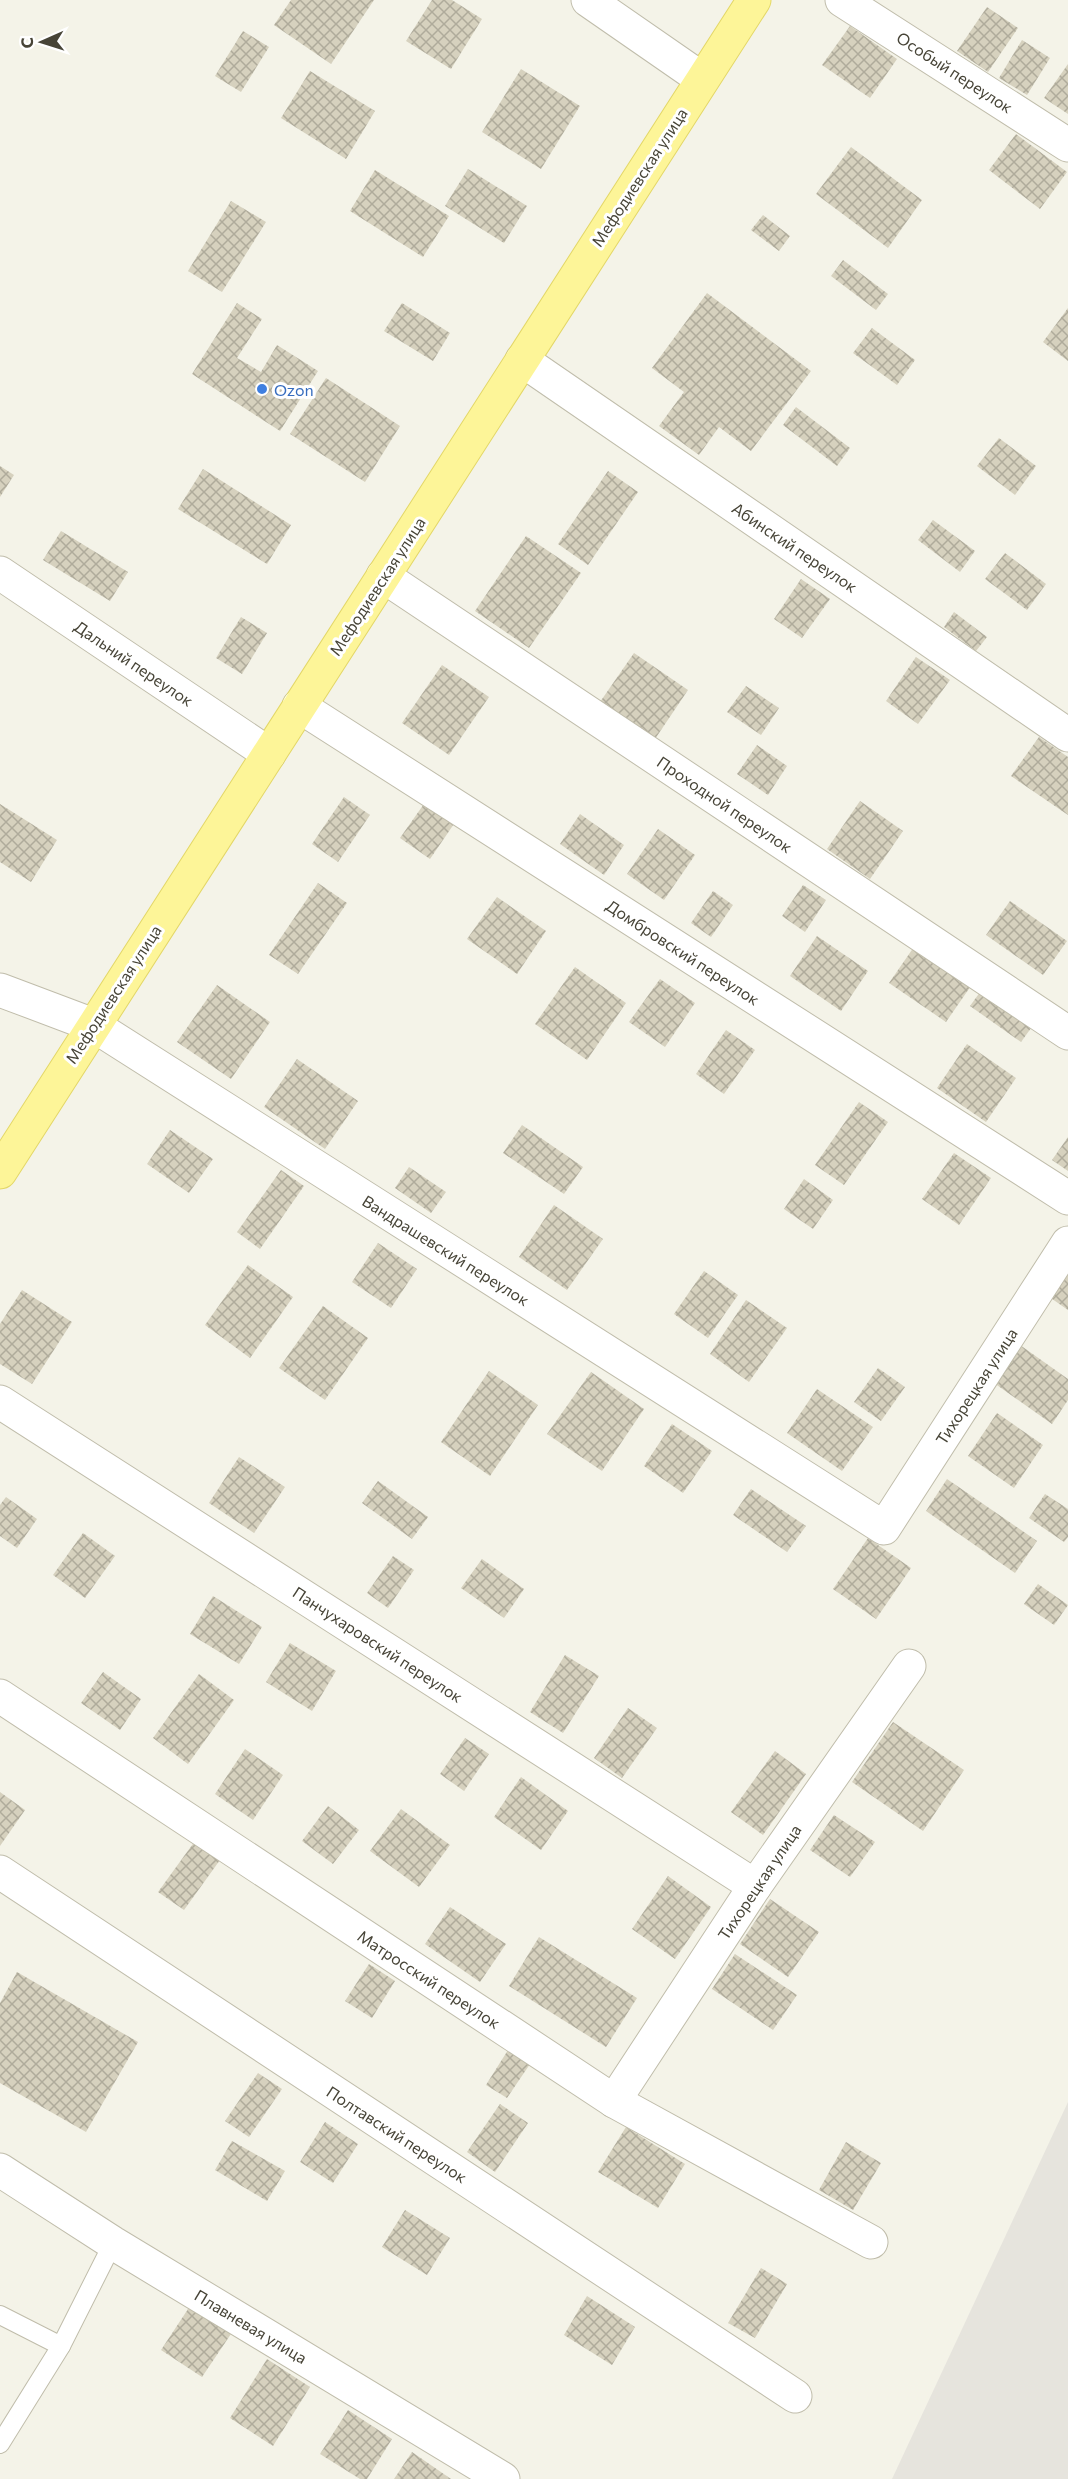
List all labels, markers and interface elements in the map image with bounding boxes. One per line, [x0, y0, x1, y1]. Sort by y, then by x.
north arrow [12, 12, 72, 72]
street label: Особый переулок [893, 27, 1017, 117]
text: С [17, 37, 36, 49]
street label: Мефодиевская улица [587, 104, 691, 250]
place label: Ozon [274, 380, 314, 399]
marker: Ozon [255, 382, 269, 396]
street label: Абинский переулок [729, 498, 862, 596]
street label: Мефодиевская улица [325, 513, 429, 659]
street label: Дальний переулок [71, 616, 197, 710]
street label: Проходной переулок [654, 752, 796, 856]
street label: Домбровский переулок [603, 895, 763, 1009]
street label: Мефодиевская улица [61, 921, 165, 1067]
street label: Вандрашевский переулок [359, 1191, 533, 1309]
street label: Тихорецкая улица [931, 1324, 1021, 1448]
street label: Панчухаровский переулок [290, 1582, 467, 1706]
street label: Тихорецкая улица [713, 1821, 805, 1943]
street label: Матросский переулок [354, 1926, 504, 2032]
street label: Полтавский переулок [323, 2082, 471, 2187]
street label: Плавневая улица [191, 2285, 311, 2367]

